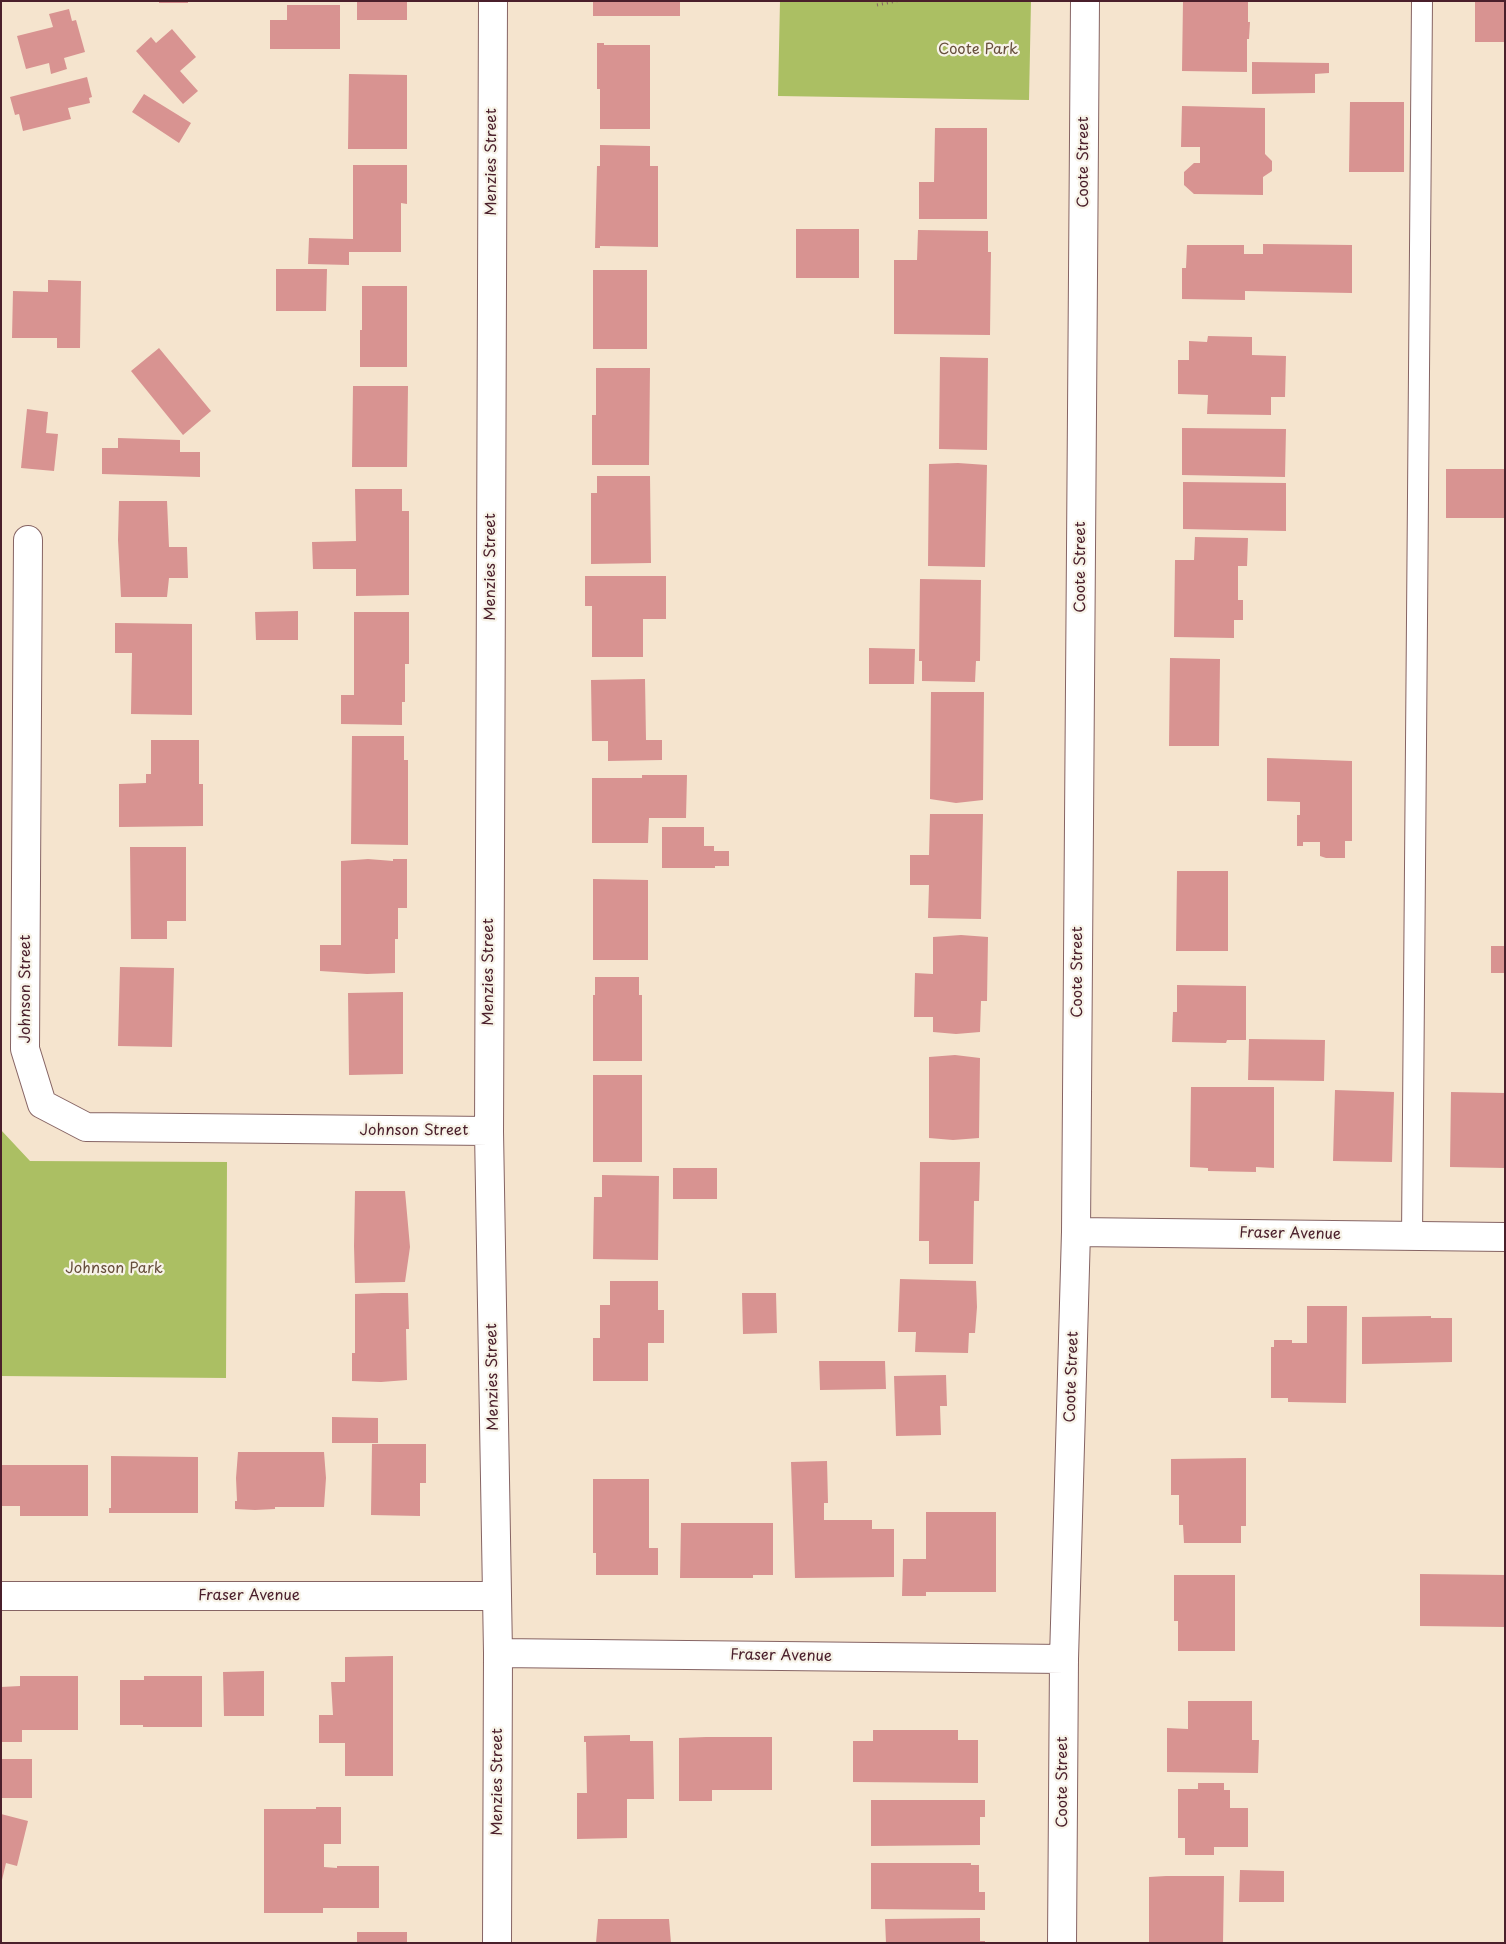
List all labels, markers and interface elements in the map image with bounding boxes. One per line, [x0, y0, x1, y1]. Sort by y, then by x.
park label: Coote Park [938, 41, 1018, 59]
street label: Menzies Street [483, 108, 501, 216]
street label: Coote Street [1075, 116, 1093, 208]
street label: Menzies Street [482, 513, 500, 621]
street label: Coote Street [1072, 521, 1090, 613]
street label: Menzies Street [480, 918, 498, 1026]
street label: Coote Street [1069, 926, 1087, 1018]
street label: Johnson Street [17, 935, 35, 1043]
street label: Johnson Street [360, 1122, 468, 1140]
street label: Fraser Avenue [1239, 1224, 1341, 1244]
park label: Johnson Park [65, 1260, 163, 1278]
street label: Menzies Street [483, 1323, 503, 1431]
street label: Coote Street [1061, 1331, 1083, 1423]
street label: Fraser Avenue [198, 1587, 300, 1605]
street label: Fraser Avenue [730, 1646, 832, 1666]
street label: Menzies Street [489, 1728, 507, 1836]
street label: Coote Street [1054, 1736, 1072, 1828]

